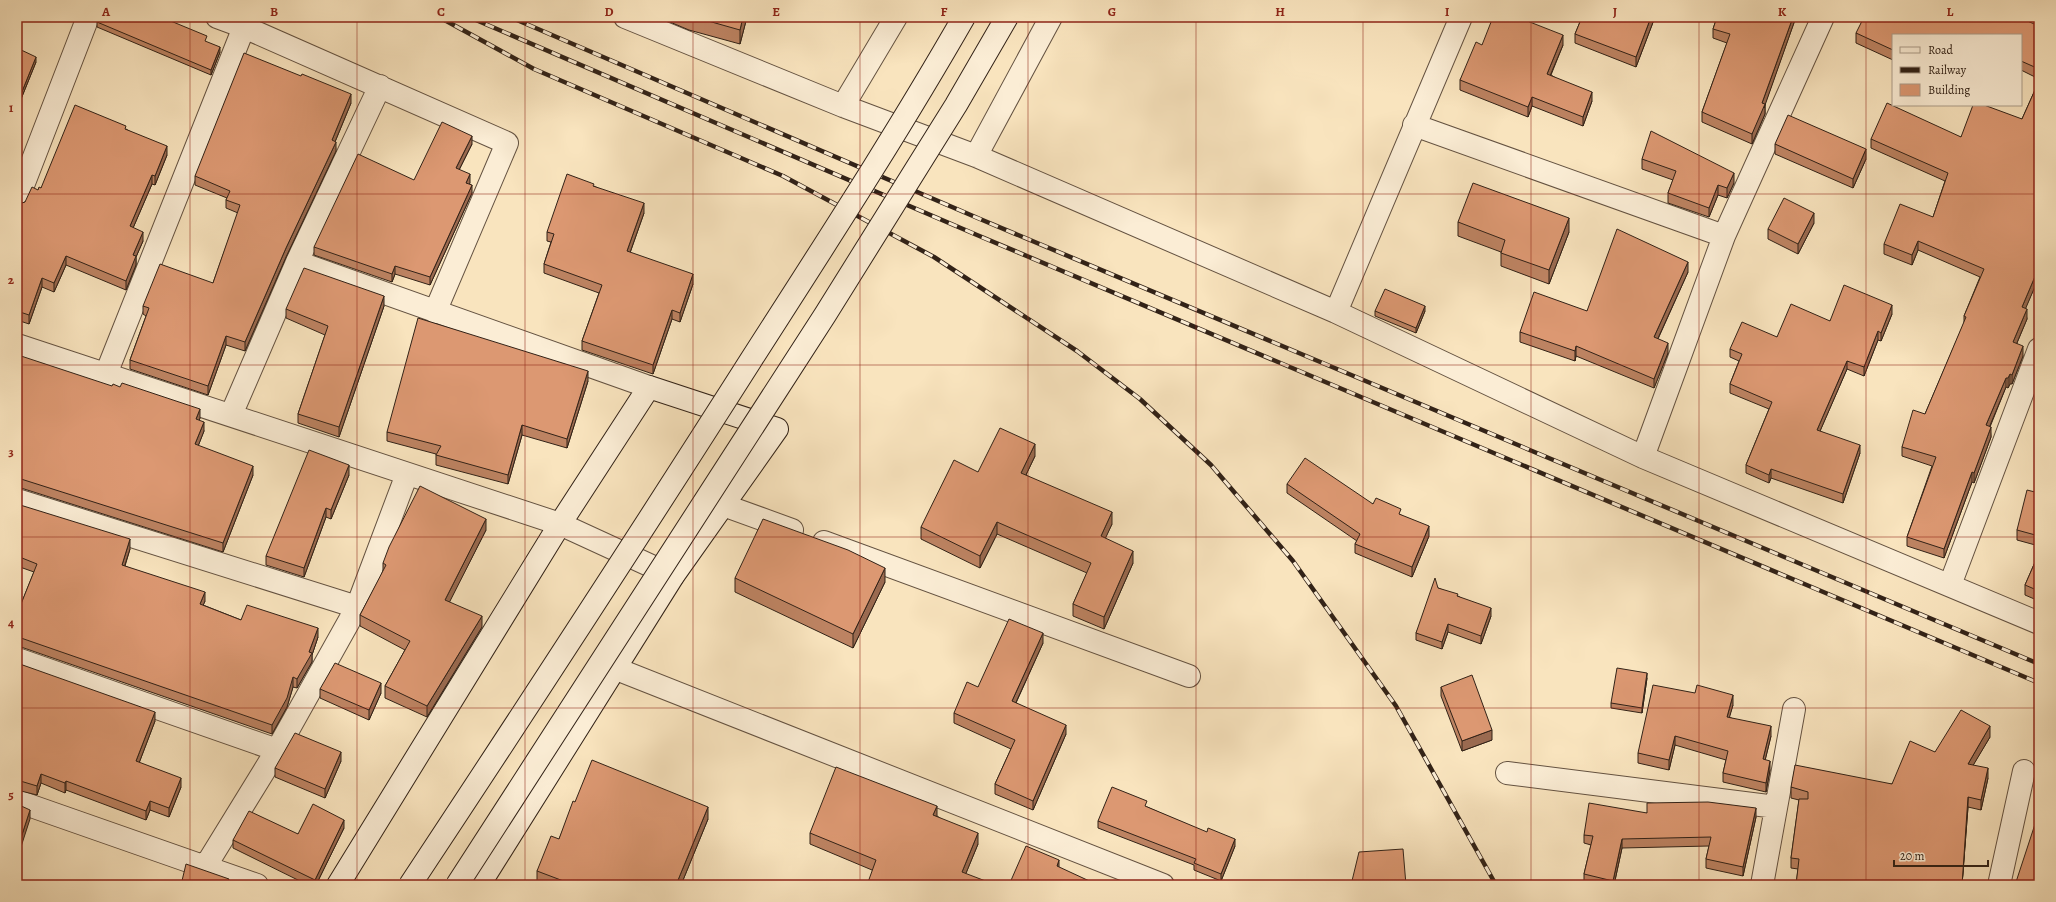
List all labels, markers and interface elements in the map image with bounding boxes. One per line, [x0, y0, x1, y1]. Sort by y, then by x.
text: A [101, 3, 111, 20]
text: B [270, 3, 278, 20]
text: C [437, 3, 445, 20]
text: D [604, 3, 614, 20]
text: E [772, 3, 780, 20]
text: F [941, 3, 948, 20]
text: G [1108, 3, 1116, 20]
text: H [1275, 3, 1285, 20]
text: I [1445, 3, 1450, 20]
text: J [1613, 3, 1617, 20]
text: K [1778, 3, 1787, 20]
text: L [1947, 3, 1954, 20]
legend [1892, 34, 2022, 106]
text: Road [1928, 42, 1954, 58]
text: Railway [1928, 62, 1967, 78]
text: Building [1928, 82, 1970, 98]
text: 1 [9, 99, 14, 116]
text: 2 [8, 271, 15, 288]
text: 3 [8, 443, 14, 460]
text: 4 [8, 614, 14, 631]
text: 5 [8, 786, 14, 803]
scale bar [1894, 842, 1988, 868]
text: 20 m [1900, 848, 1924, 864]

